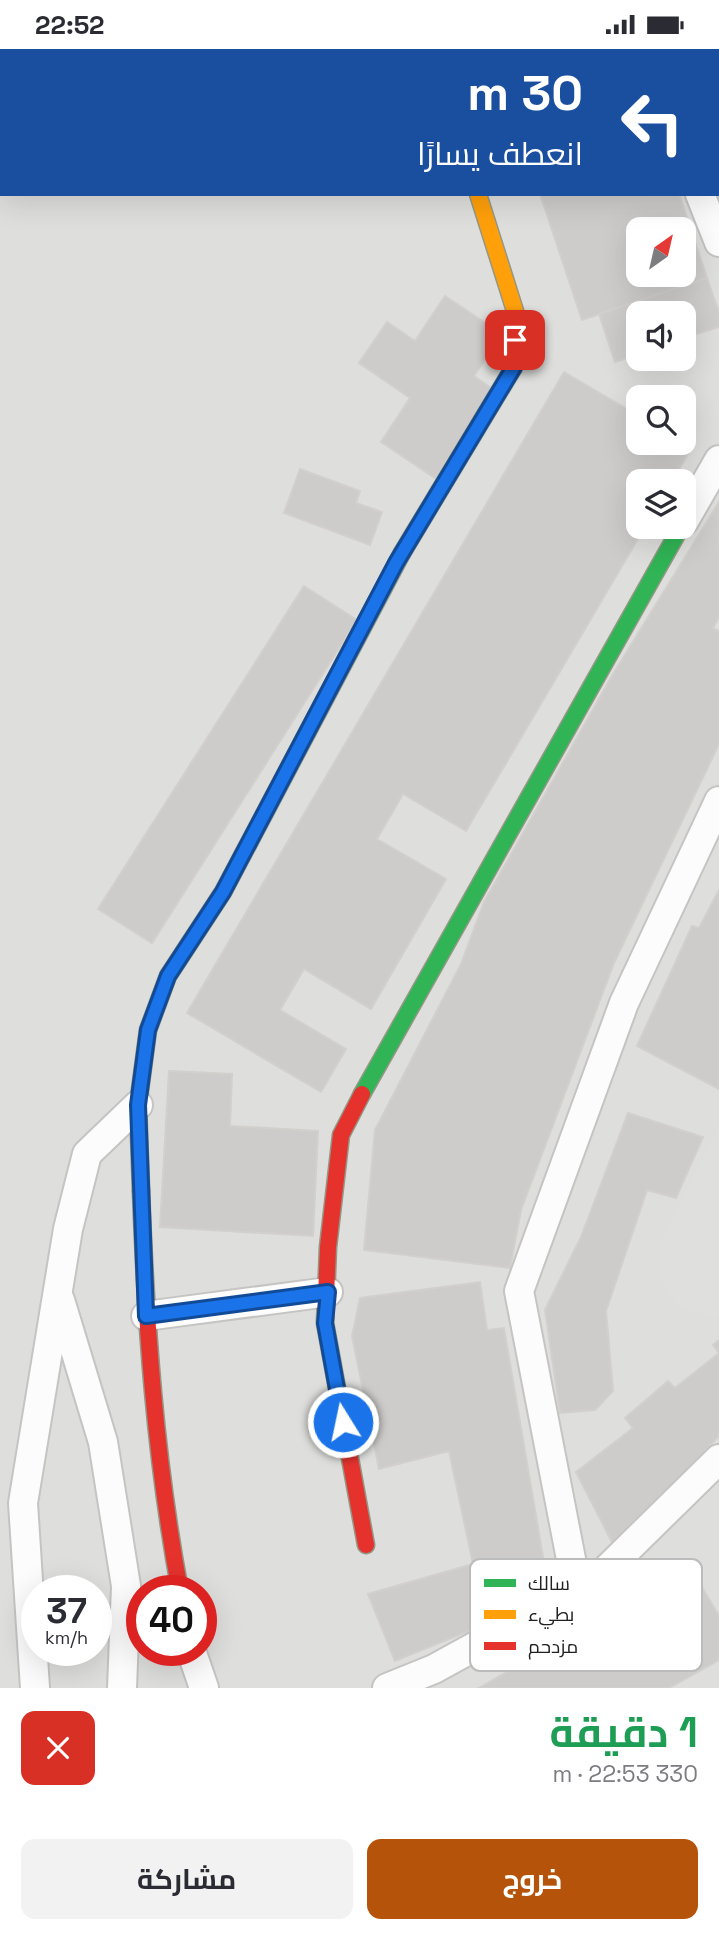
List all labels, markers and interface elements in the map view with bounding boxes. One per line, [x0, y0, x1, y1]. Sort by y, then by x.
text: 22:52 [35, 8, 104, 42]
text: 30 m [467, 62, 583, 124]
icon: left [607, 77, 698, 168]
text: انعطف يسارًا [417, 134, 583, 174]
north arrow [626, 217, 696, 287]
map controls [626, 217, 696, 539]
button: sound [626, 301, 696, 371]
pin [485, 310, 545, 370]
icon: arrive [496, 321, 534, 359]
button: search [626, 385, 696, 455]
button: layers [626, 469, 696, 539]
position arrow [306, 1385, 380, 1459]
legend [470, 1559, 702, 1671]
text: سالك [528, 1571, 570, 1596]
speed limit sign: 40 [126, 1575, 217, 1666]
text: 37 [46, 1589, 87, 1633]
text: بطيء [528, 1602, 574, 1629]
text: km/h [45, 1626, 88, 1649]
text: مزدحم [528, 1634, 578, 1660]
text: 1 دقيقة [550, 1706, 698, 1759]
button: close [21, 1711, 95, 1785]
text: 330 m · 22:53 [552, 1759, 698, 1789]
button: مشاركة [21, 1839, 353, 1919]
button: خروج [367, 1839, 698, 1919]

